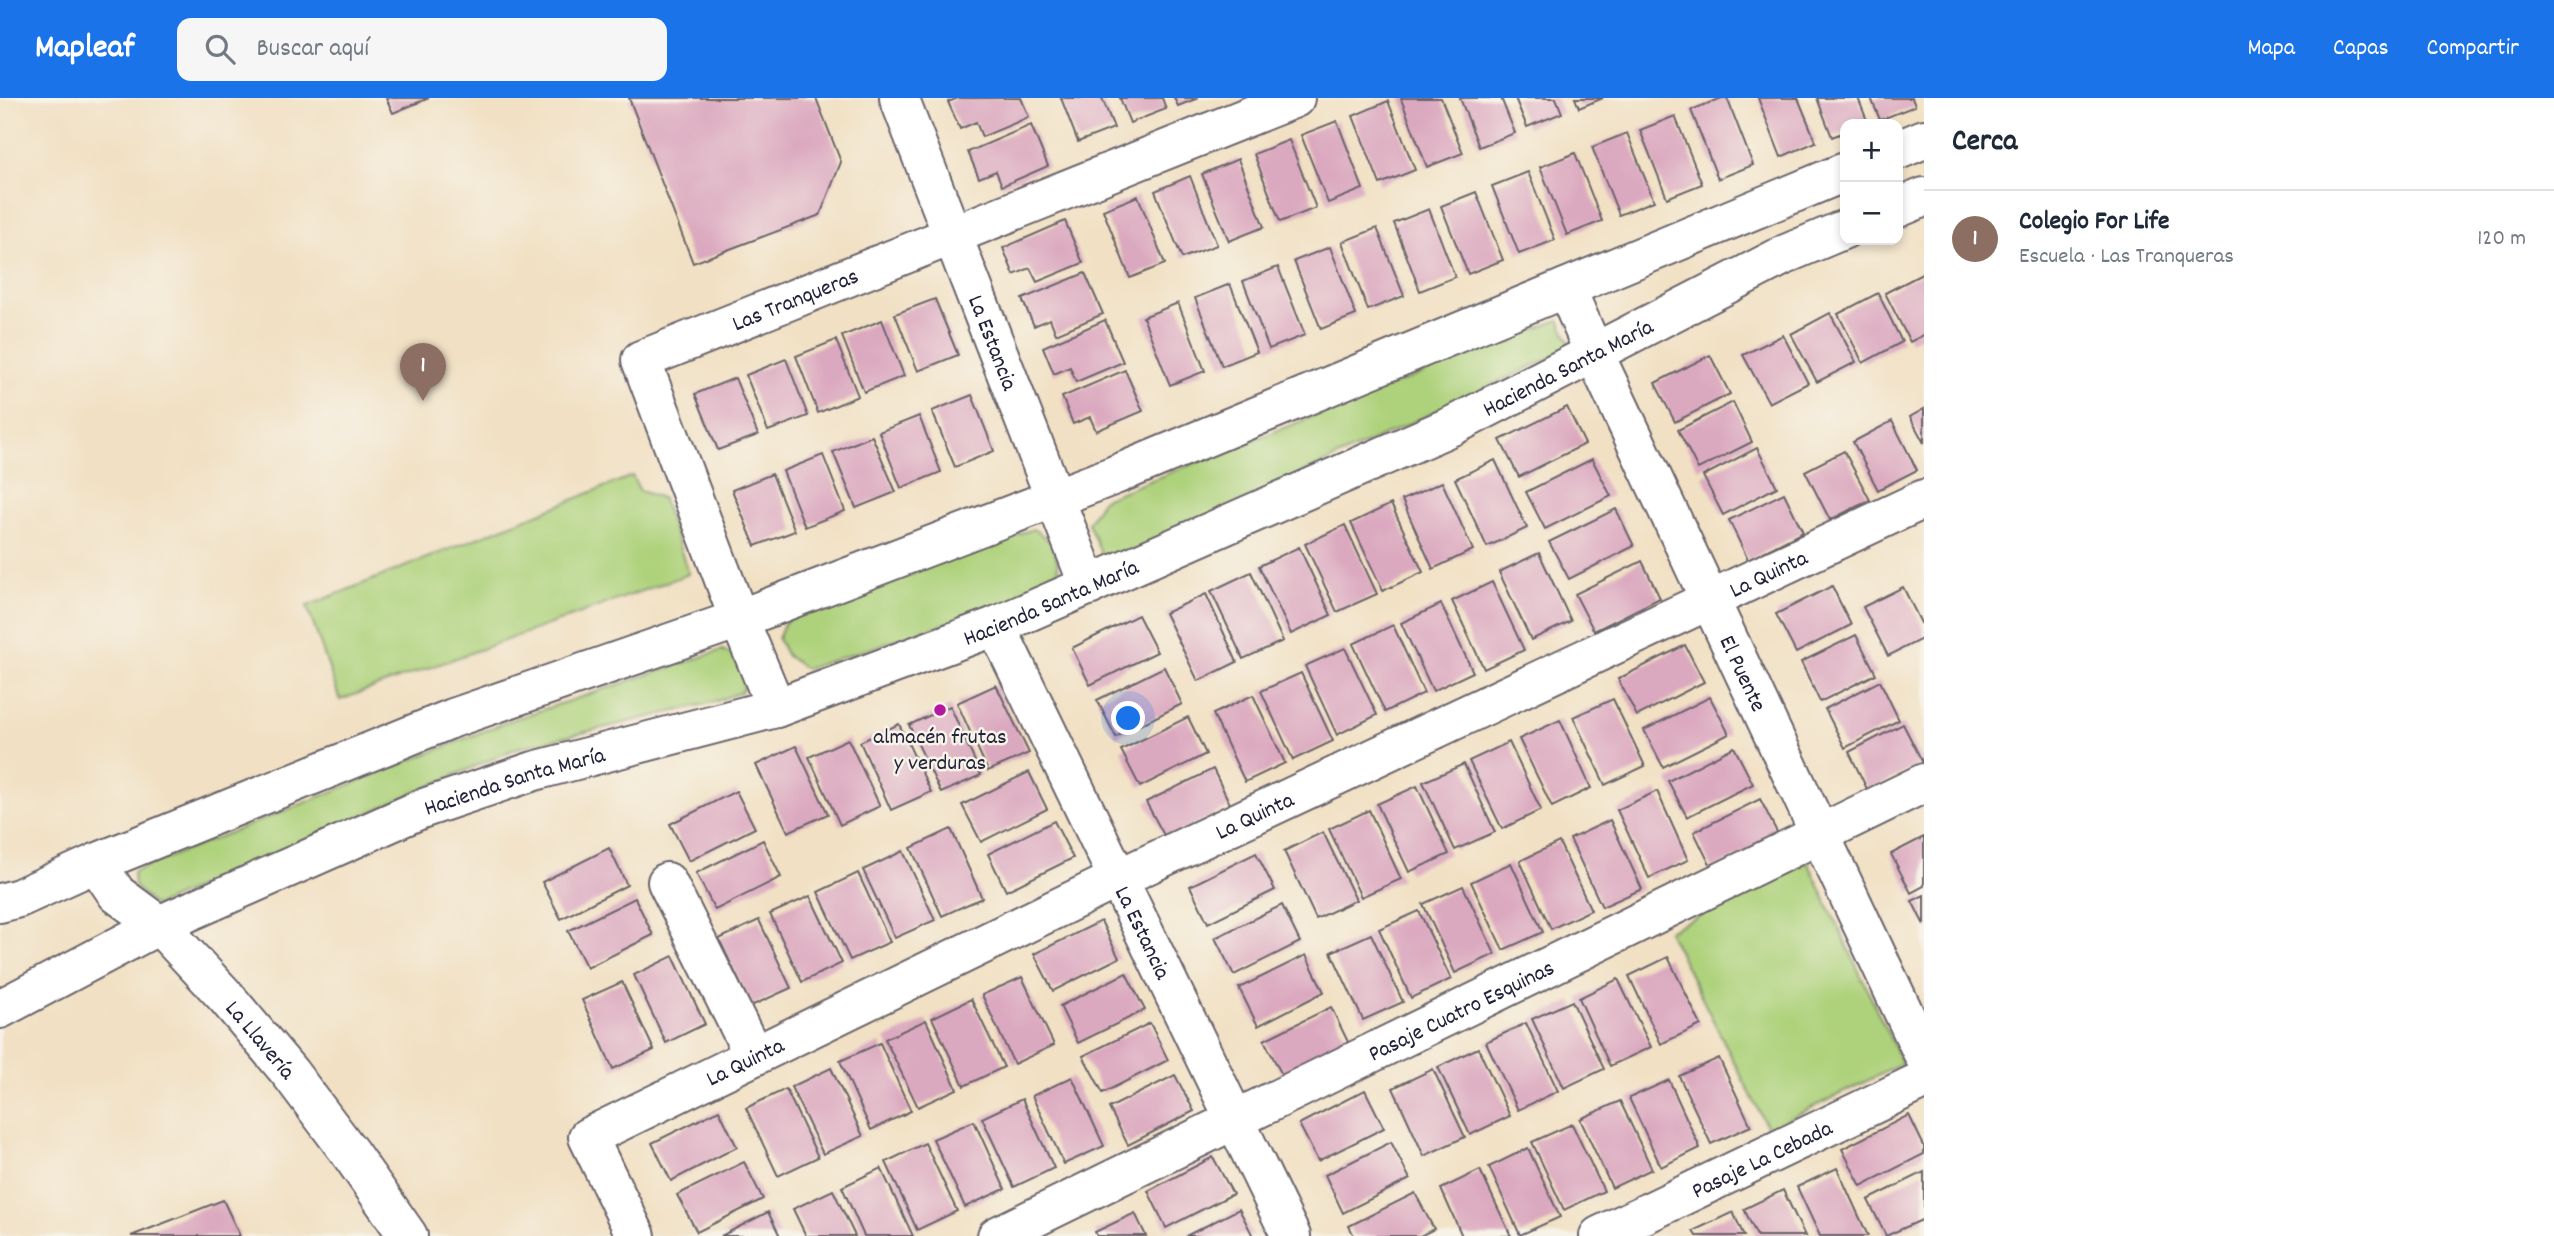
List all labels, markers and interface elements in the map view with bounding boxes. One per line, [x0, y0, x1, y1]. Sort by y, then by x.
search box [177, 18, 667, 81]
text: Mapleaf [35, 26, 135, 73]
icon: search [201, 30, 239, 68]
text: Buscar aquí [257, 31, 369, 68]
text: Mapa [2247, 32, 2295, 66]
text: Capas [2333, 32, 2389, 66]
text: Compartir [2427, 32, 2519, 66]
map controls [1840, 119, 1903, 245]
button: + [1840, 119, 1903, 182]
text: Cerca [1952, 122, 2017, 165]
button: − [1840, 182, 1903, 245]
text: Colegio For Life [2019, 204, 2169, 241]
text: 1 [1972, 223, 1978, 256]
text: 120 m [2477, 223, 2526, 256]
text: Escuela · Las Tranqueras [2019, 241, 2234, 274]
street label: Las Tranqueras [728, 261, 864, 342]
street label: La Estancia [957, 291, 1025, 397]
street label: Hacienda Santa María [1478, 312, 1661, 427]
pin: 1 [400, 343, 446, 401]
street label: La Quinta [1725, 543, 1815, 608]
street label: Hacienda Santa María [959, 552, 1146, 657]
street label: El Puente [1709, 631, 1773, 718]
your location [1111, 701, 1145, 735]
marker: almacén frutas y verduras [932, 702, 948, 718]
place label: almacén frutas y verduras [873, 722, 1007, 781]
street label: Hacienda Santa María [420, 740, 610, 827]
street label: La Quinta [1211, 785, 1301, 850]
street label: La Estancia [1104, 881, 1178, 987]
street label: Pasaje Cuatro Esquinas [1363, 953, 1561, 1072]
street label: La Llavería [216, 995, 303, 1089]
street label: La Quinta [701, 1030, 792, 1097]
street label: Pasaje La Cebada [1687, 1113, 1840, 1209]

